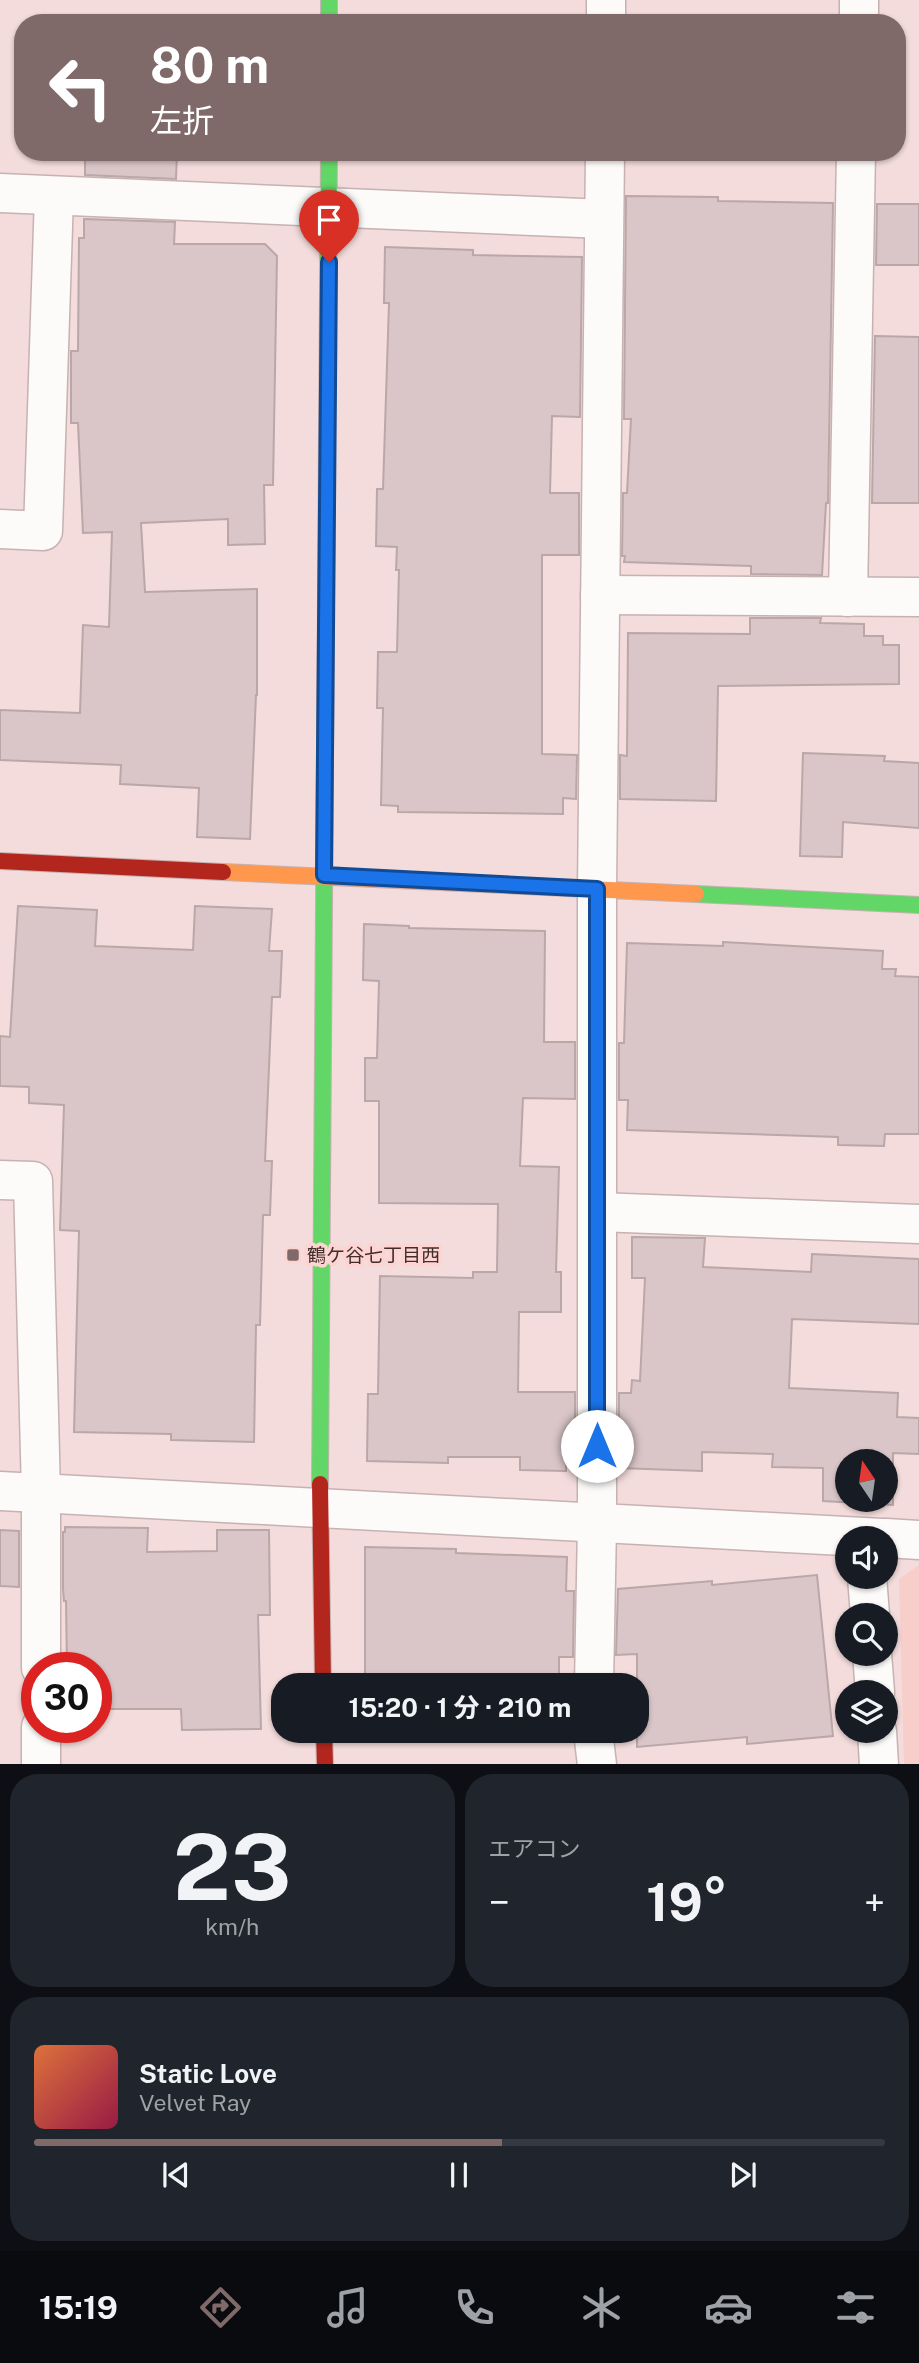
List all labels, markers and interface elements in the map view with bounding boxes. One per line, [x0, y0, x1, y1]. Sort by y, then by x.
text: 80 m [150, 36, 269, 94]
icon: left [35, 42, 126, 133]
text: 左折 [150, 102, 214, 139]
pin [299, 190, 359, 262]
icon: arrive [310, 201, 348, 239]
place label: 鶴ケ谷七丁目西 [307, 1244, 440, 1266]
marker: 鶴ケ谷七丁目西 [285, 1247, 301, 1263]
position arrow [560, 1409, 634, 1483]
north arrow [835, 1449, 898, 1512]
map controls [835, 1449, 898, 1743]
button: sound [835, 1526, 898, 1589]
button: search [835, 1603, 898, 1666]
speed limit sign: 30 [21, 1652, 112, 1743]
button: layers [835, 1680, 898, 1743]
text: 15:20 · 1 分 · 210 m [349, 1692, 571, 1723]
text: 23 [173, 1814, 291, 1920]
text: エアコン [489, 1835, 581, 1862]
text: 19° [646, 1872, 727, 1933]
text: − [489, 1880, 510, 1925]
text: + [864, 1880, 885, 1925]
text: km/h [205, 1913, 259, 1940]
text: Static Love [139, 2058, 277, 2089]
text: Velvet Ray [139, 2089, 251, 2116]
icon: previous [157, 2156, 195, 2194]
icon: pause [440, 2156, 478, 2194]
icon: next [724, 2156, 762, 2194]
icon: directions [196, 2283, 245, 2332]
icon: music [323, 2283, 372, 2332]
icon: phone [450, 2283, 499, 2332]
icon: climate [577, 2283, 626, 2332]
icon: car [704, 2283, 753, 2332]
icon: filters [831, 2283, 880, 2332]
text: 15:19 [39, 2289, 118, 2326]

